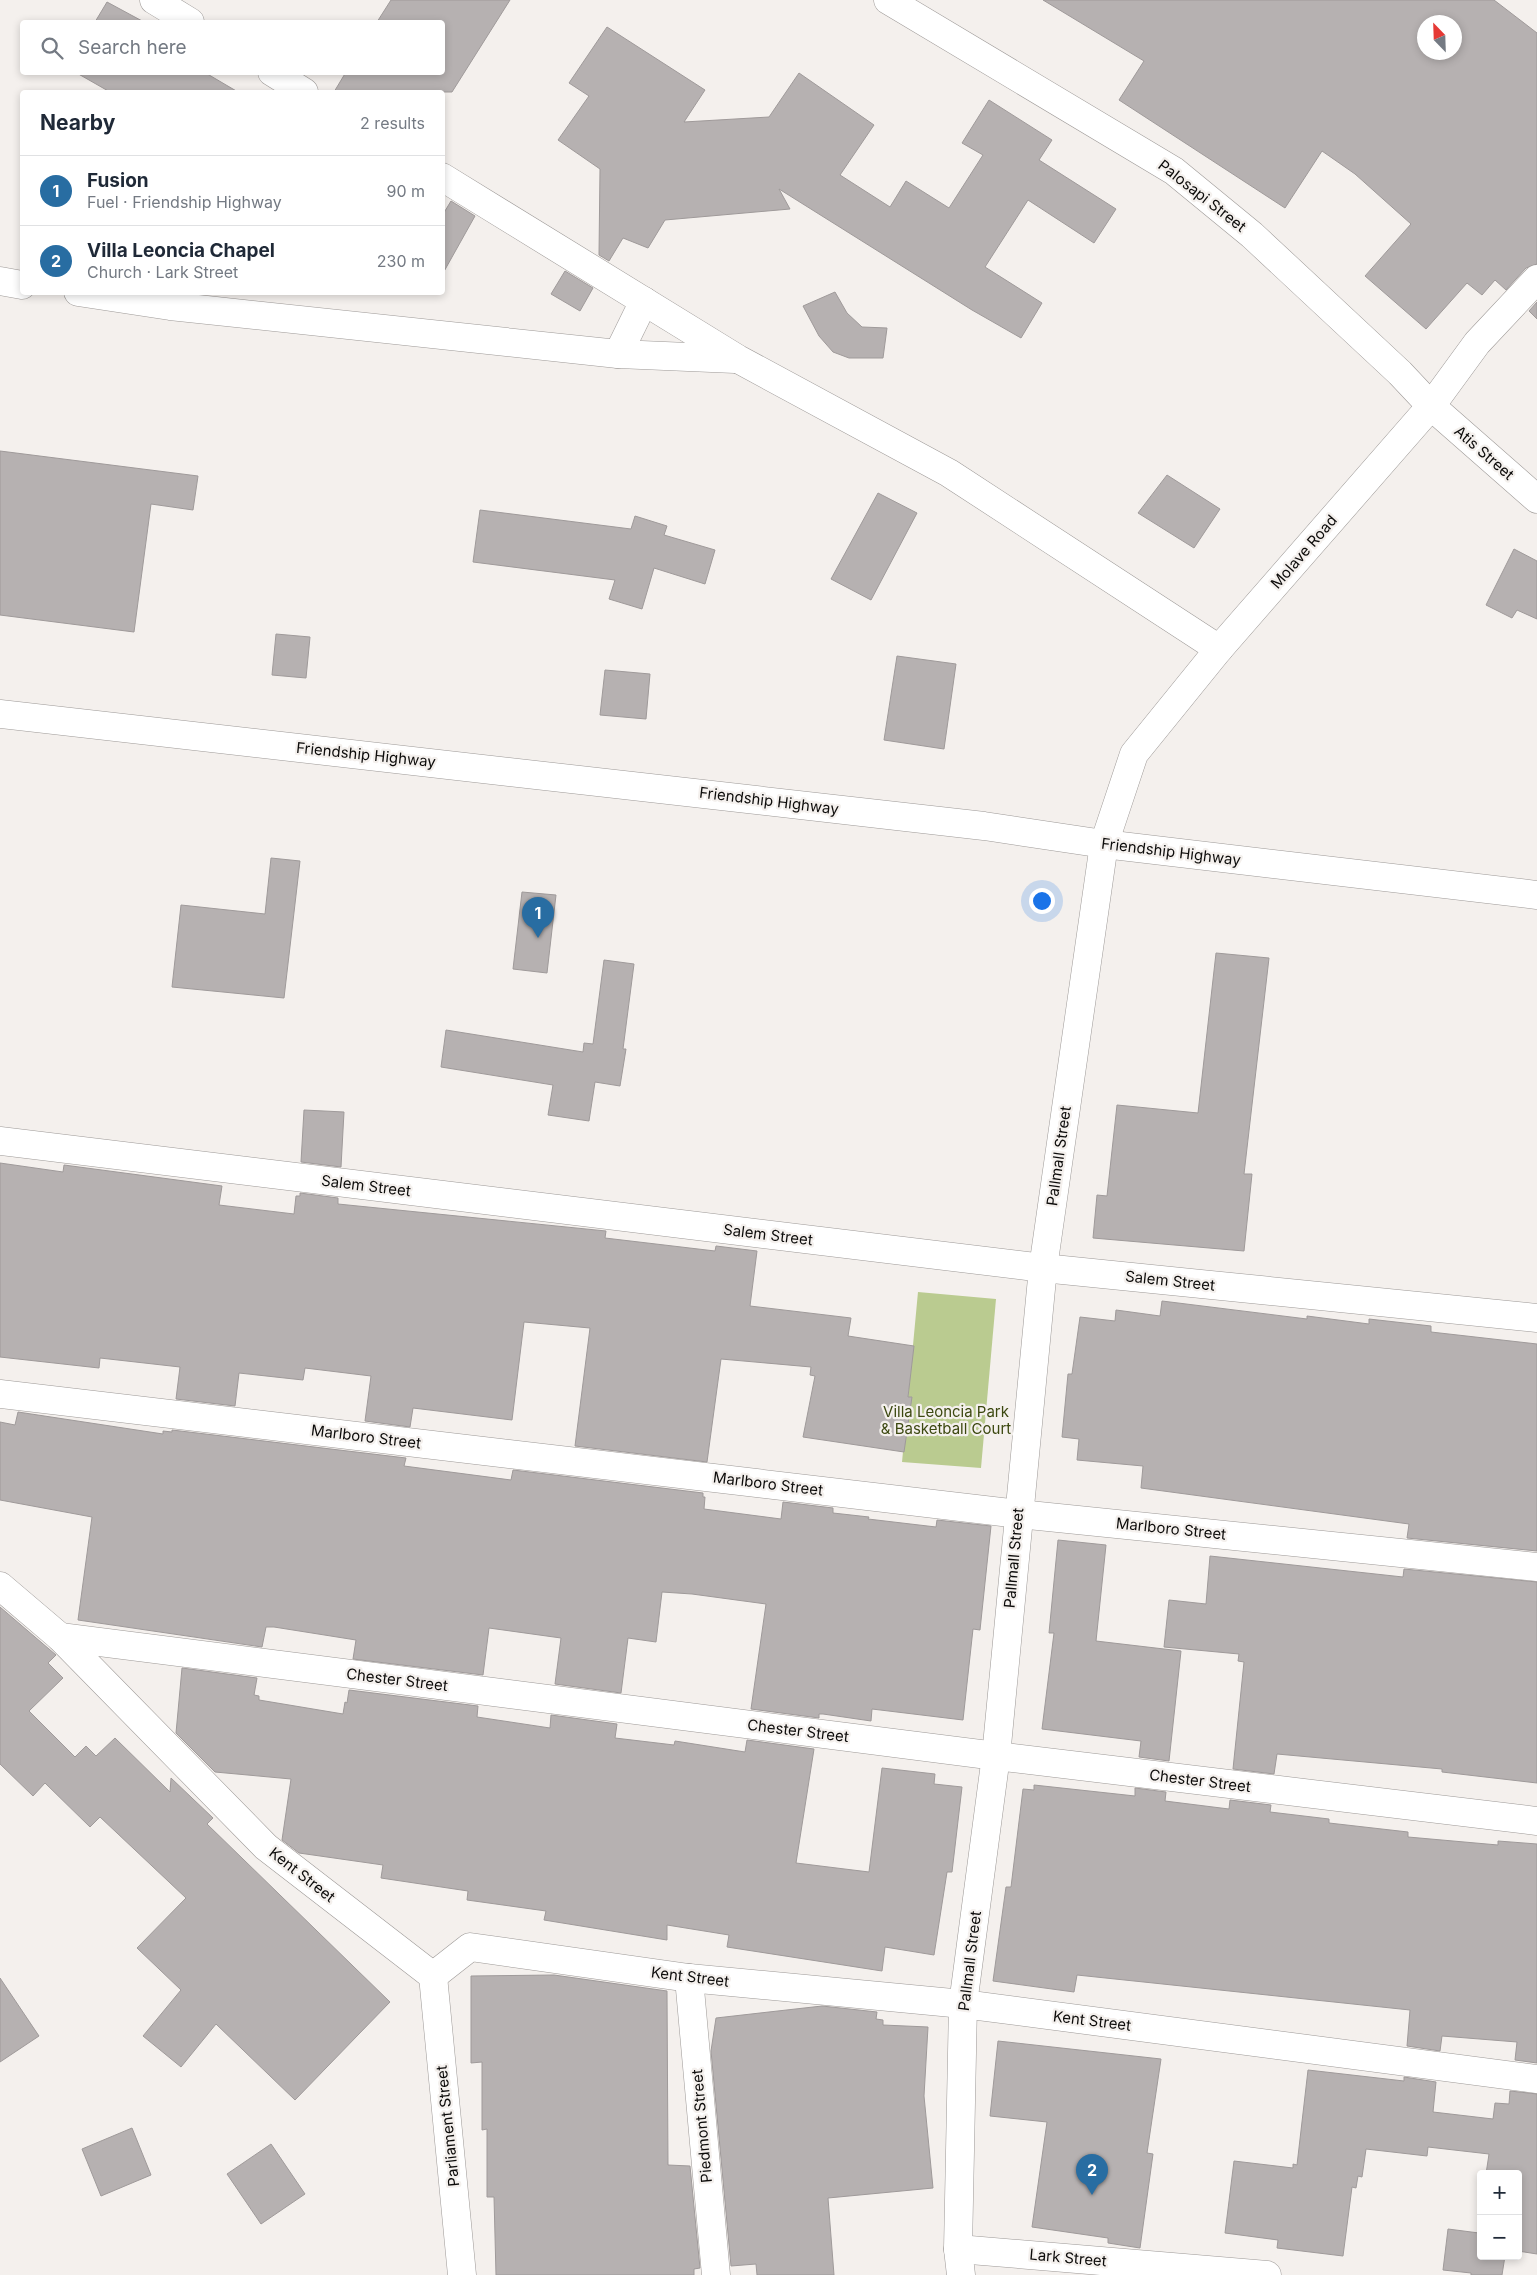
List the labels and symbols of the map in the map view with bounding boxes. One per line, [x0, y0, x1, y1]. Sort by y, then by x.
north arrow [1417, 15, 1462, 60]
street label: Palosapi Street [1155, 155, 1250, 236]
street label: Atis Street [1451, 421, 1518, 484]
street label: Molave Road [1266, 511, 1341, 592]
street label: Friendship Highway [295, 738, 437, 771]
street label: Friendship Highway [698, 783, 840, 819]
street label: Friendship Highway [1100, 834, 1242, 870]
your location [1029, 888, 1055, 914]
pin: 1 [522, 897, 554, 938]
street label: Pallmall Street [1042, 1105, 1075, 1207]
street label: Salem Street [320, 1171, 412, 1200]
street label: Salem Street [722, 1220, 814, 1249]
street label: Salem Street [1124, 1266, 1216, 1295]
park label: Villa Leoncia Park & Basketball Court [881, 1402, 1011, 1438]
street label: Marlboro Street [310, 1420, 422, 1453]
street label: Marlboro Street [712, 1467, 824, 1500]
street label: Pallmall Street [1000, 1507, 1027, 1609]
street label: Marlboro Street [1115, 1513, 1227, 1544]
street label: Chester Street [345, 1664, 449, 1695]
street label: Chester Street [746, 1715, 850, 1746]
street label: Chester Street [1148, 1765, 1252, 1796]
street label: Kent Street [266, 1843, 339, 1906]
street label: Pallmall Street [954, 1910, 985, 2012]
street label: Kent Street [650, 1962, 730, 1991]
street label: Kent Street [1052, 2006, 1132, 2035]
street label: Parliament Street [432, 2064, 463, 2188]
street label: Piedmont Street [687, 2069, 716, 2183]
pin: 2 [1076, 2154, 1108, 2195]
street label: Lark Street [1029, 2245, 1108, 2270]

